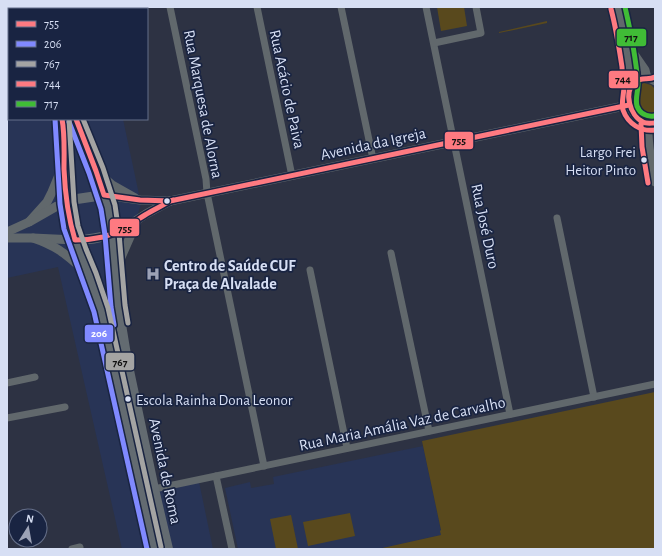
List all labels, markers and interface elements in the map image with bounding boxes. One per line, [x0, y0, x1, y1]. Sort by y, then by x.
legend [8, 8, 148, 120]
text: 755 [44, 18, 59, 30]
street label: Rua Marquesa de Alorna [181, 28, 225, 180]
street label: Rua Acácio de Paiva [267, 28, 307, 150]
line badge: 717 [616, 28, 647, 47]
text: 717 [624, 32, 638, 43]
text: 206 [44, 38, 62, 50]
text: 767 [44, 58, 60, 70]
line badge: 744 [608, 70, 639, 89]
text: 744 [615, 74, 631, 85]
text: 744 [44, 78, 61, 90]
text: 717 [44, 98, 58, 110]
street label: Avenida da Igreja [319, 125, 428, 164]
line badge: 755 [444, 131, 474, 150]
text: 755 [452, 135, 466, 146]
place label: Largo Frei Heitor Pinto [565, 145, 636, 178]
marker: Largo Frei Heitor Pinto [639, 155, 649, 165]
street label: Rua José Duro [468, 182, 502, 270]
unlabelled marker [162, 196, 172, 206]
line badge: 755 [109, 218, 140, 237]
text: 755 [118, 223, 132, 234]
place label: Centro de Saúde CUF Praça de Alvalade [164, 258, 296, 292]
hospital icon: Centro de Saúde CUF Praça de Alvalade [145, 266, 161, 282]
line badge: 206 [84, 324, 114, 343]
text: 206 [91, 328, 107, 339]
line badge: 767 [105, 352, 135, 371]
text: 767 [113, 357, 128, 368]
place label: Escola Rainha Dona Leonor [136, 393, 293, 408]
marker: Escola Rainha Dona Leonor [123, 394, 133, 404]
street label: Rua Maria Amália Vaz de Carvalho [297, 394, 507, 454]
street label: Avenida de Roma [146, 417, 184, 526]
north arrow [8, 508, 48, 548]
text: N [25, 513, 35, 525]

